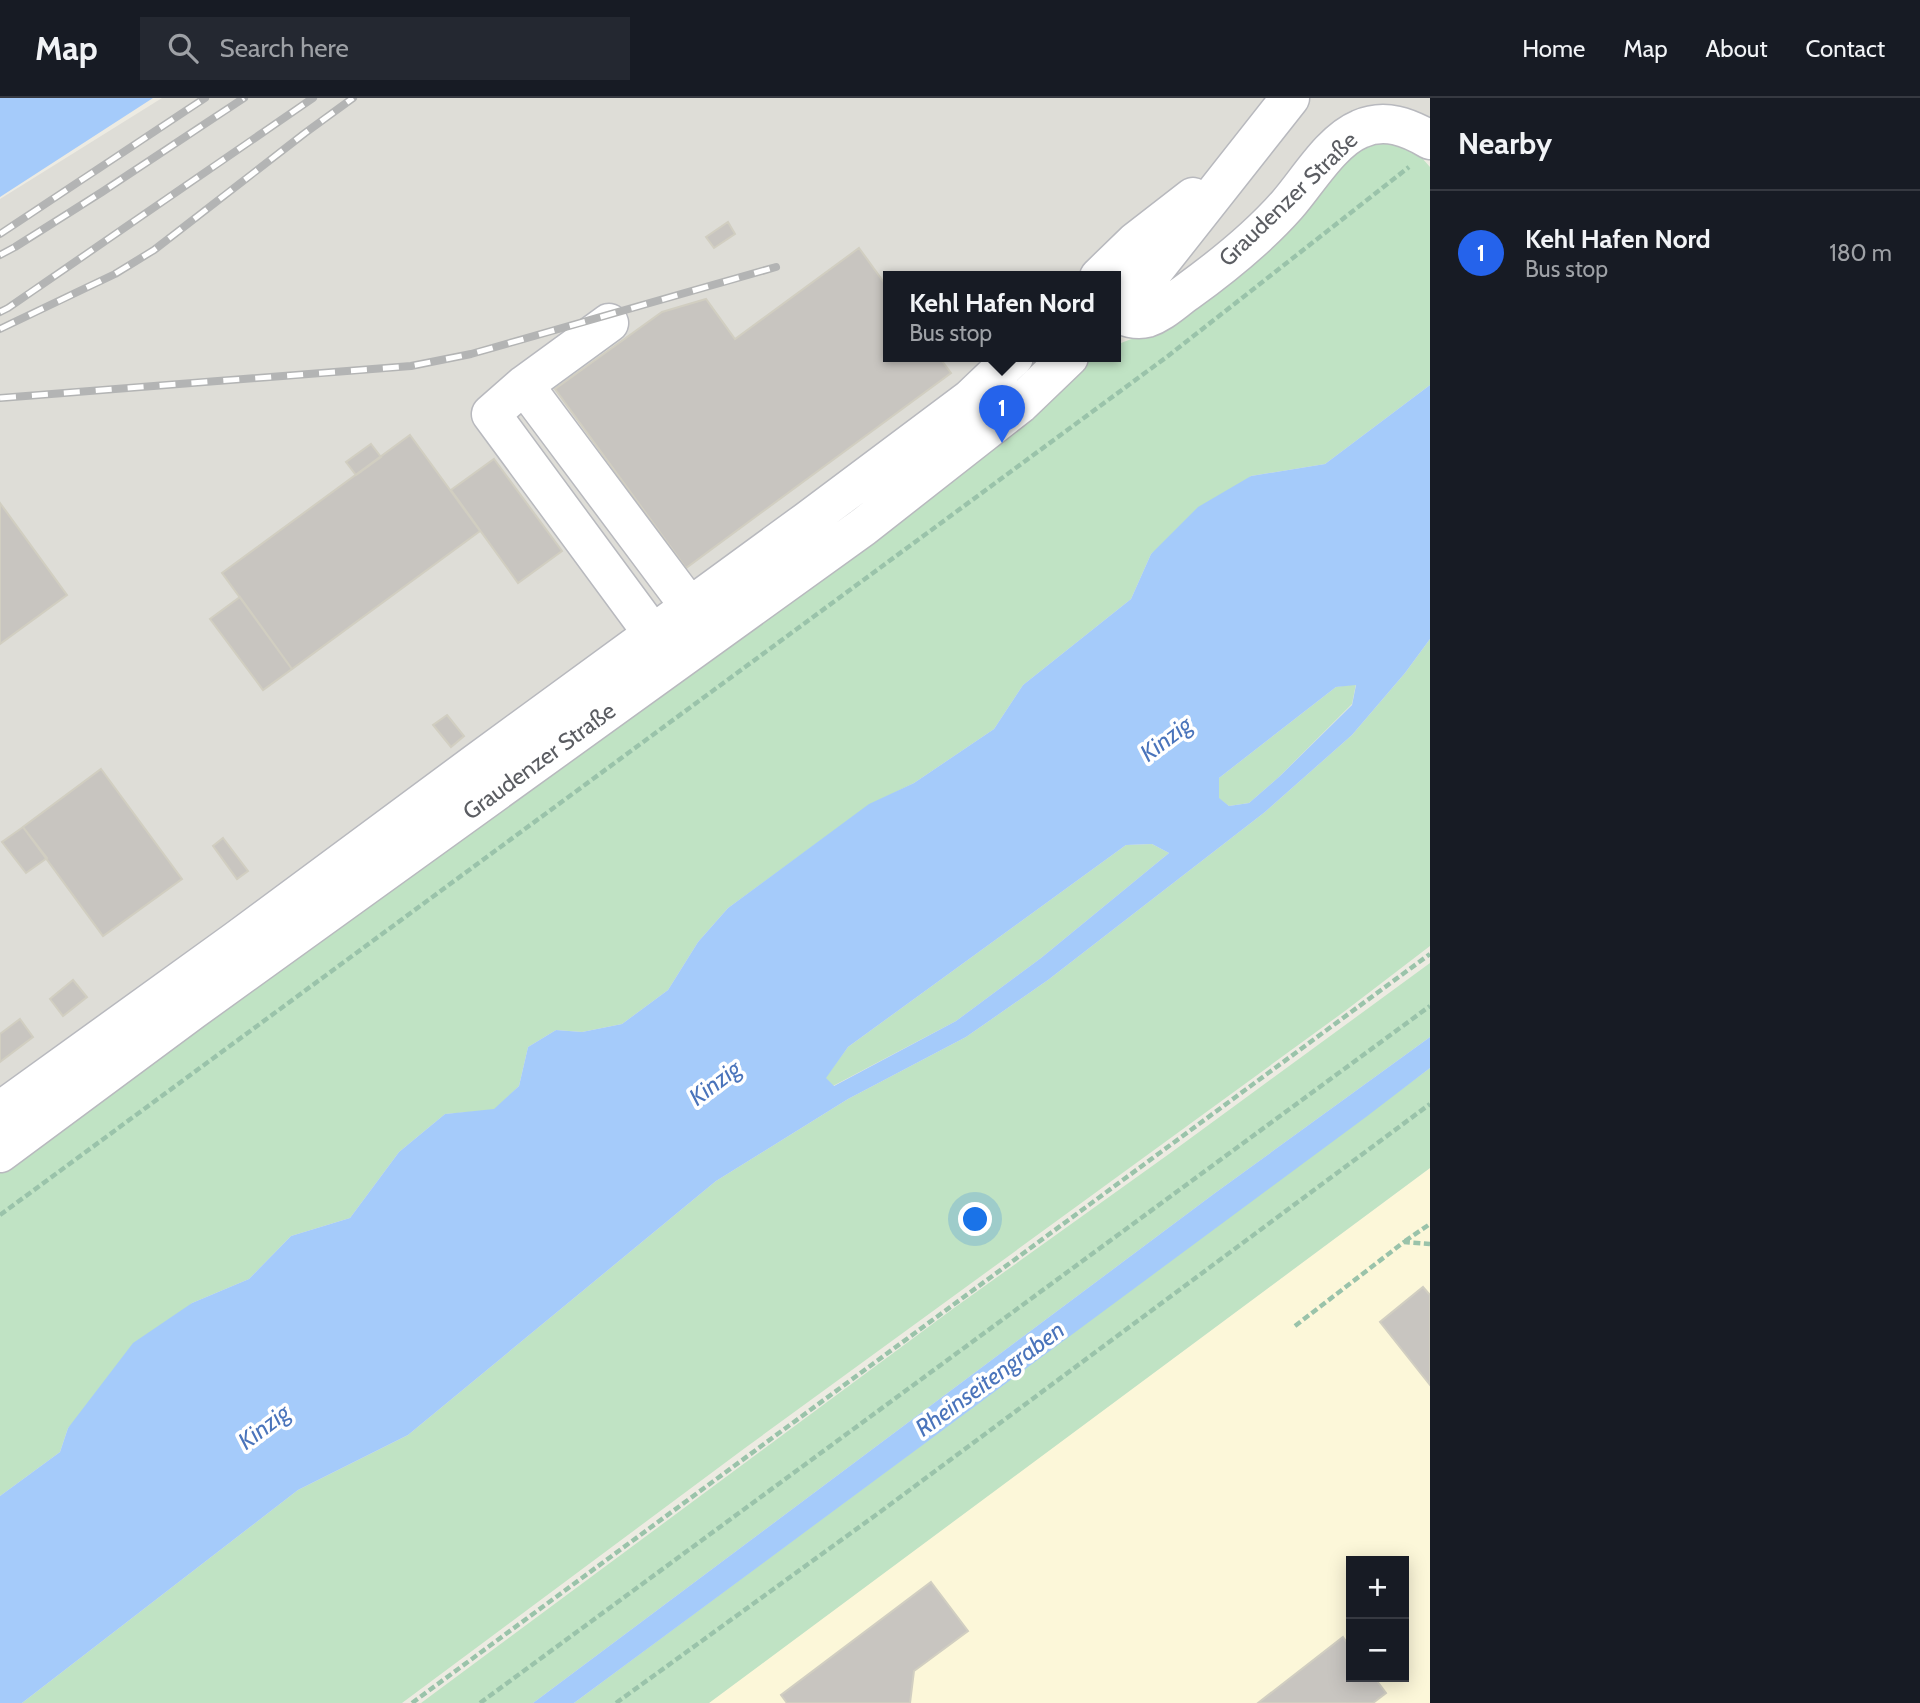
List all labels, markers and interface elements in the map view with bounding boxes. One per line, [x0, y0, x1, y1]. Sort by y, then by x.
search box [140, 17, 630, 80]
text: Map [35, 28, 98, 68]
icon: search [164, 29, 202, 67]
text: Search here [220, 32, 349, 64]
text: Home [1522, 34, 1585, 63]
text: Map [1623, 34, 1668, 63]
text: About [1706, 34, 1768, 63]
text: Contact [1806, 34, 1885, 63]
text: Nearby [1458, 125, 1552, 162]
street label: Graudenzer Straße [1213, 126, 1363, 272]
text: Kehl Hafen Nord [1525, 223, 1711, 255]
text: 1 [1477, 239, 1485, 267]
text: 180 m [1829, 239, 1892, 267]
text: Bus stop [1525, 255, 1608, 283]
popup [883, 271, 1121, 362]
text: Kehl Hafen Nord [909, 287, 1095, 319]
text: Bus stop [909, 319, 992, 347]
pin: 1 [979, 385, 1025, 443]
street label: Graudenzer Straße [457, 696, 621, 826]
water label: Kinzig [1134, 709, 1198, 767]
water label: Kinzig [683, 1053, 747, 1111]
your location [958, 1202, 992, 1236]
water label: Rheinseitengraben [910, 1315, 1070, 1442]
water label: Kinzig [232, 1397, 296, 1455]
map controls [1346, 1556, 1409, 1682]
button: + [1346, 1556, 1409, 1619]
button: − [1346, 1619, 1409, 1682]

